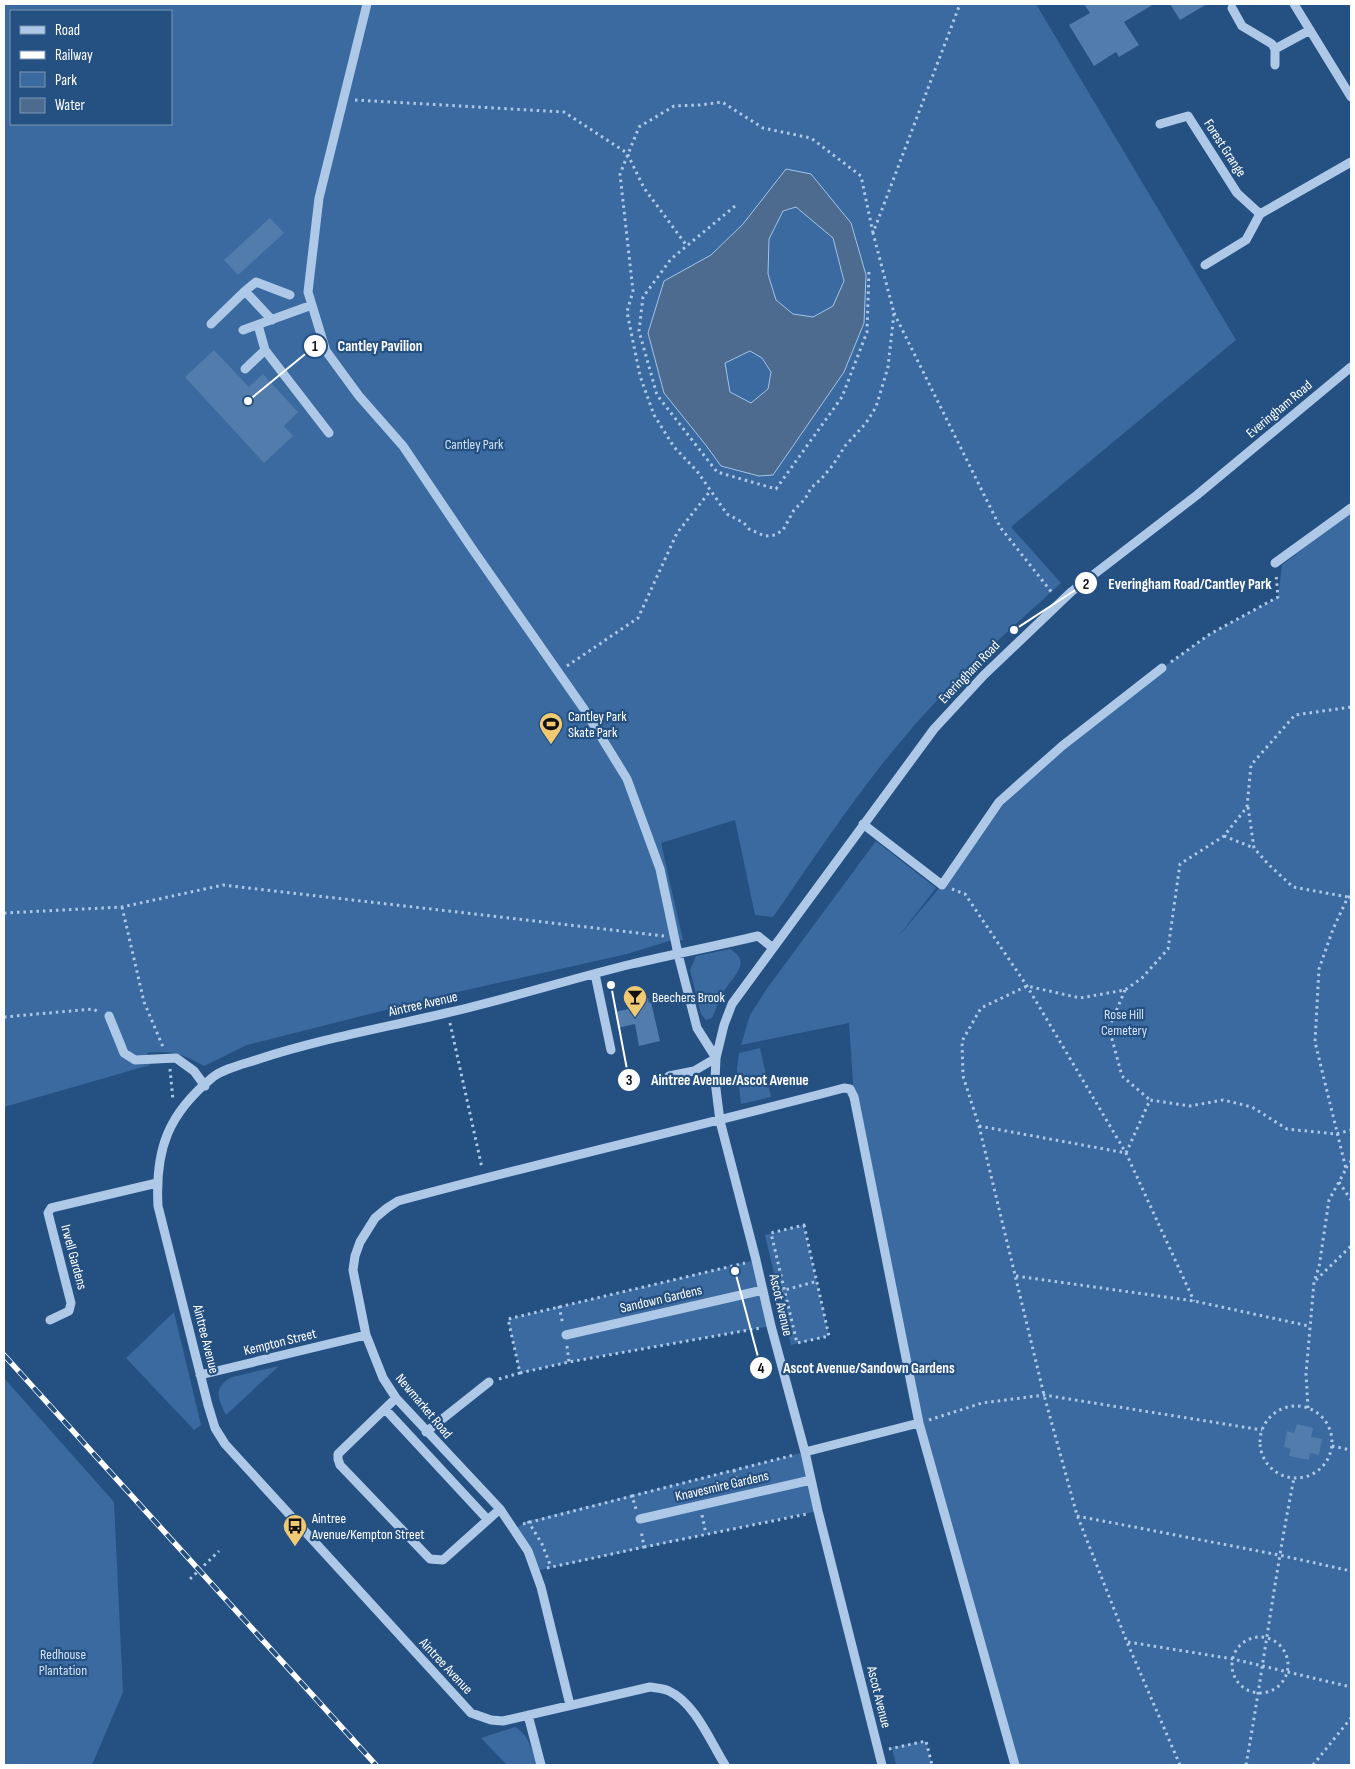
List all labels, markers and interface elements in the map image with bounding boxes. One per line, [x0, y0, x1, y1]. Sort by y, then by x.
legend [10, 10, 172, 125]
text: Road [55, 21, 80, 40]
text: Railway [55, 46, 93, 65]
text: Park [55, 71, 77, 90]
text: Water [55, 96, 86, 115]
street label: Forest Grange [1200, 116, 1250, 180]
callout: Cantley Pavilion [302, 331, 432, 361]
text: 1 [312, 337, 318, 356]
text: Cantley Pavilion [338, 337, 422, 356]
street label: Everingham Road [1243, 376, 1316, 441]
park label: Cantley Park [445, 436, 504, 453]
callout: Everingham Road/Cantley Park [1073, 568, 1282, 598]
text: 2 [1083, 575, 1089, 594]
text: Everingham Road/Cantley Park [1108, 575, 1272, 594]
street label: Everingham Road [935, 637, 1003, 707]
place label: Cantley Park Skate Park [568, 708, 627, 741]
sports icon: Cantley Park Skate Park [538, 711, 564, 745]
bar icon: Beechers Brook [622, 984, 648, 1018]
street label: Aintree Avenue [386, 988, 459, 1020]
place label: Beechers Brook [652, 989, 725, 1006]
park label: Rose Hill Cemetery [1101, 1006, 1148, 1039]
callout: Aintree Avenue/Ascot Avenue [616, 1065, 819, 1095]
text: 3 [626, 1071, 633, 1090]
text: Aintree Avenue/Ascot Avenue [650, 1071, 809, 1090]
street label: Irwell Gardens [57, 1223, 91, 1291]
street label: Ascot Avenue [765, 1271, 796, 1338]
street label: Sandown Gardens [618, 1281, 704, 1317]
street label: Aintree Avenue [189, 1302, 223, 1375]
street label: Kempton Street [242, 1325, 318, 1359]
callout: Ascot Avenue/Sandown Gardens [749, 1353, 965, 1383]
text: 4 [758, 1359, 765, 1378]
text: Ascot Avenue/Sandown Gardens [782, 1359, 955, 1378]
street label: Newmarket Road [392, 1370, 456, 1442]
street label: Knavesmire Gardens [674, 1467, 770, 1505]
place label: Aintree Avenue/Kempton Street [311, 1510, 425, 1543]
bus stop icon: Aintree Avenue/Kempton Street [282, 1513, 308, 1547]
street label: Aintree Avenue [415, 1634, 476, 1698]
park label: Redhouse Plantation [39, 1646, 87, 1679]
street label: Ascot Avenue [863, 1663, 895, 1730]

